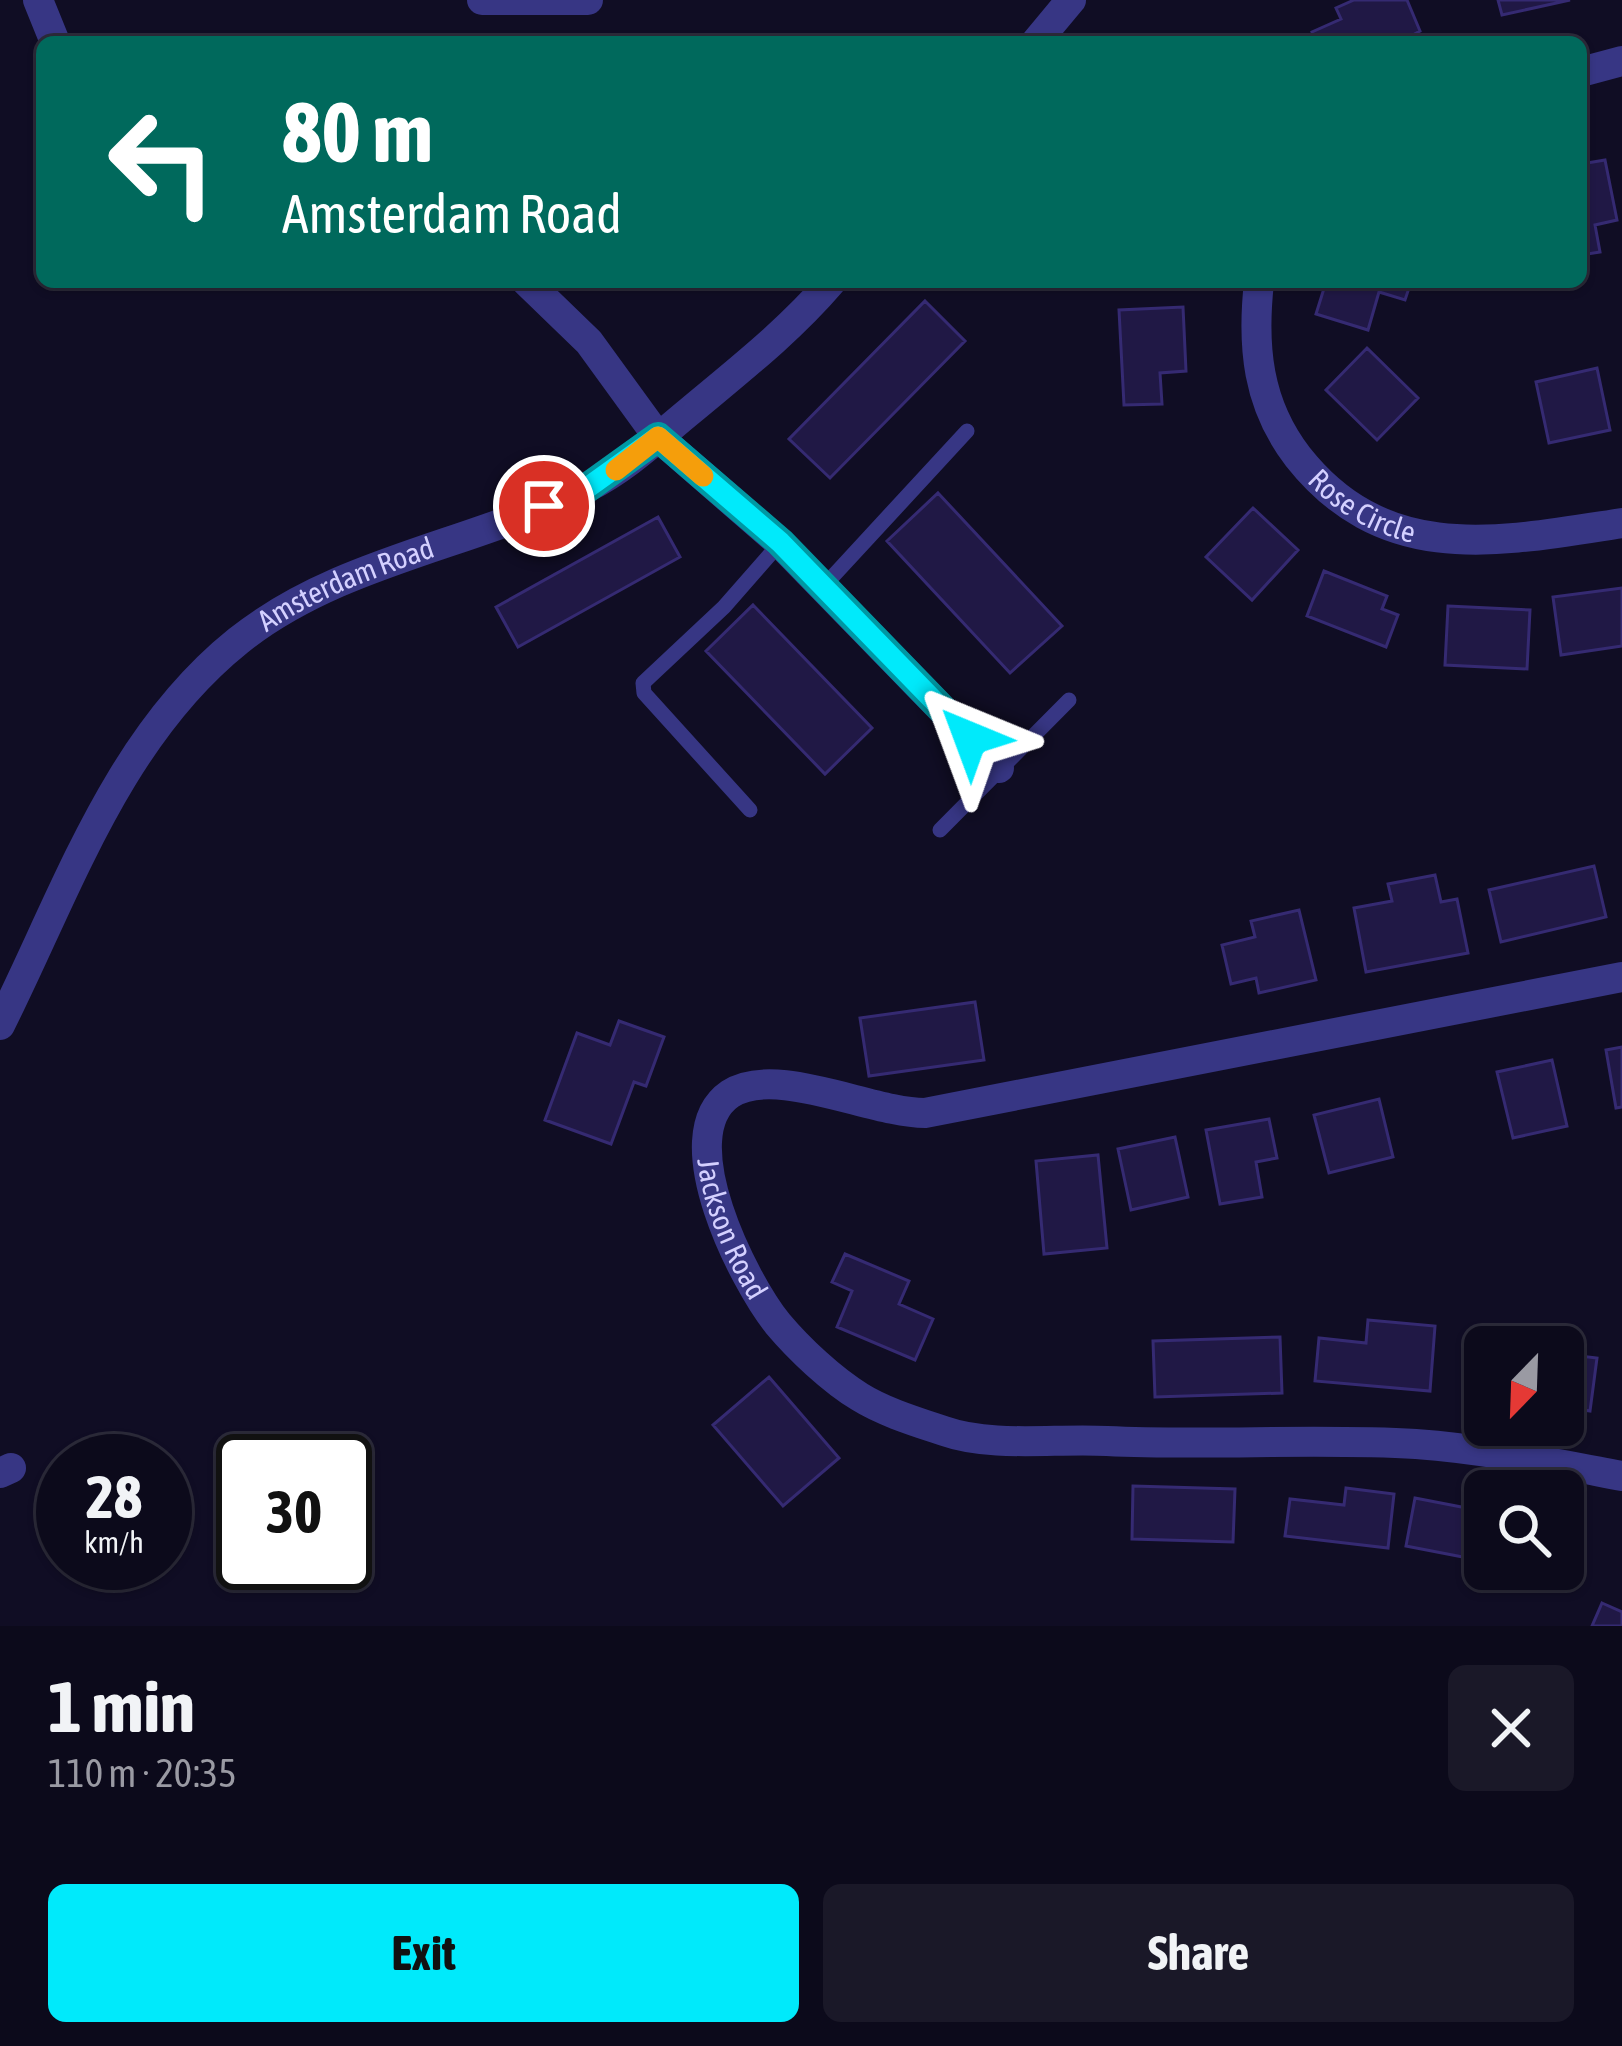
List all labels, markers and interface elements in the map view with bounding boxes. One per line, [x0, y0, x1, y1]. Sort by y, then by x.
icon: left [84, 84, 240, 240]
text: 80 m [282, 84, 433, 180]
text: Amsterdam Road [282, 183, 622, 244]
pin [493, 455, 595, 557]
street label: Rose Circle [1302, 462, 1419, 549]
icon: arrive [511, 473, 577, 539]
street label: Amsterdam Road [251, 530, 438, 637]
position arrow [907, 675, 1033, 801]
street label: Jackson Road [691, 1156, 775, 1305]
north arrow [1464, 1326, 1584, 1446]
map controls [1464, 1326, 1584, 1590]
speed limit sign: 30 [216, 1434, 372, 1590]
text: 28 [86, 1462, 142, 1531]
button: search [1464, 1470, 1584, 1590]
text: km/h [84, 1525, 144, 1559]
text: 1 min [48, 1665, 195, 1747]
button: close [1448, 1665, 1574, 1791]
text: 110 m · 20:35 [48, 1751, 237, 1795]
button: Exit [48, 1884, 799, 2022]
button: Share [823, 1884, 1574, 2022]

